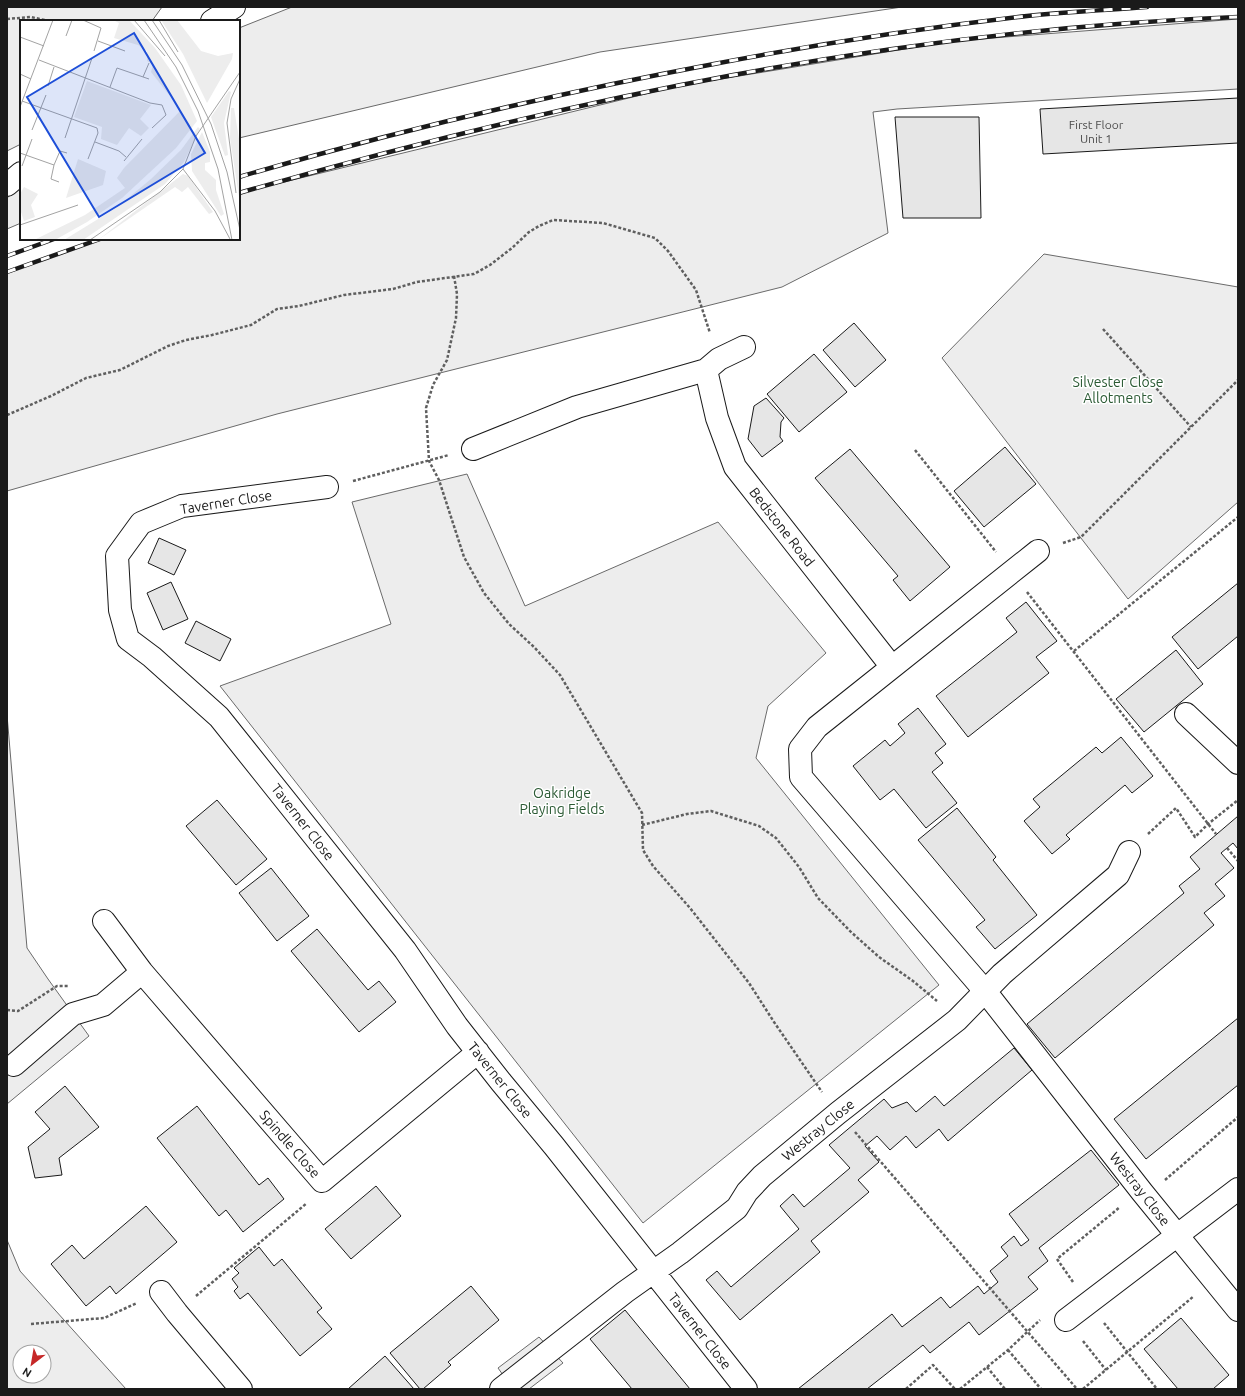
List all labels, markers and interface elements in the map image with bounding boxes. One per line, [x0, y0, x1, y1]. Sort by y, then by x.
inset map [20, 20, 240, 240]
house number: First Floor Unit 1 [1069, 118, 1124, 145]
park label: Silvester Close Allotments [1073, 374, 1163, 406]
street label: Bedstone Road [746, 484, 818, 570]
street label: Taverner Close [179, 487, 273, 517]
street label: Taverner Close [268, 781, 338, 863]
park label: Oakridge Playing Fields [519, 785, 605, 817]
street label: Taverner Close [465, 1039, 535, 1121]
street label: Westray Close [778, 1096, 858, 1164]
street label: Spindle Close [256, 1107, 324, 1181]
street label: Westray Close [1106, 1149, 1174, 1229]
street label: Taverner Close [665, 1290, 735, 1372]
north arrow [12, 1344, 52, 1384]
text: N [20, 1365, 33, 1380]

